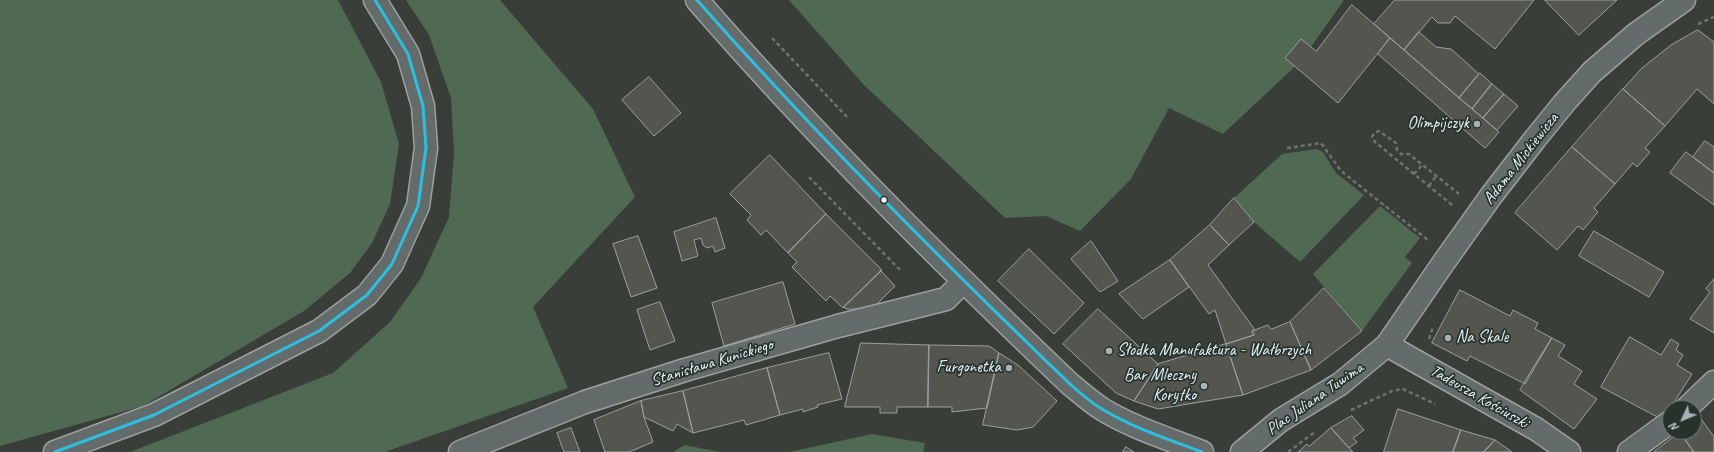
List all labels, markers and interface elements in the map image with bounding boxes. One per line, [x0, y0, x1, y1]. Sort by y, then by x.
street label: Adama Mickiewicza [1479, 109, 1563, 209]
place label: Olimpijczyk [1407, 114, 1469, 134]
marker: Olimpijczyk [1472, 119, 1482, 129]
unlabelled marker [879, 195, 889, 205]
place label: Na Skale [1456, 328, 1508, 348]
marker: Na Skale [1443, 333, 1453, 343]
street label: Stanisława Kunickiego [649, 335, 775, 391]
place label: Słodka Manufaktura - Wałbrzych [1117, 341, 1311, 361]
marker: Słodka Manufaktura - Wałbrzych [1104, 346, 1114, 356]
place label: Furgonetka [937, 358, 1001, 378]
street label: Plac Juliana Tuwima [1263, 358, 1367, 440]
street label: Tadeusza Kościuszki [1426, 361, 1532, 433]
marker: Furgonetka [1004, 363, 1014, 373]
place label: Bar Mleczny Korytko [1124, 366, 1196, 406]
marker: Bar Mleczny Korytko [1199, 381, 1209, 391]
north arrow [1662, 400, 1702, 440]
text: N [1667, 420, 1681, 435]

